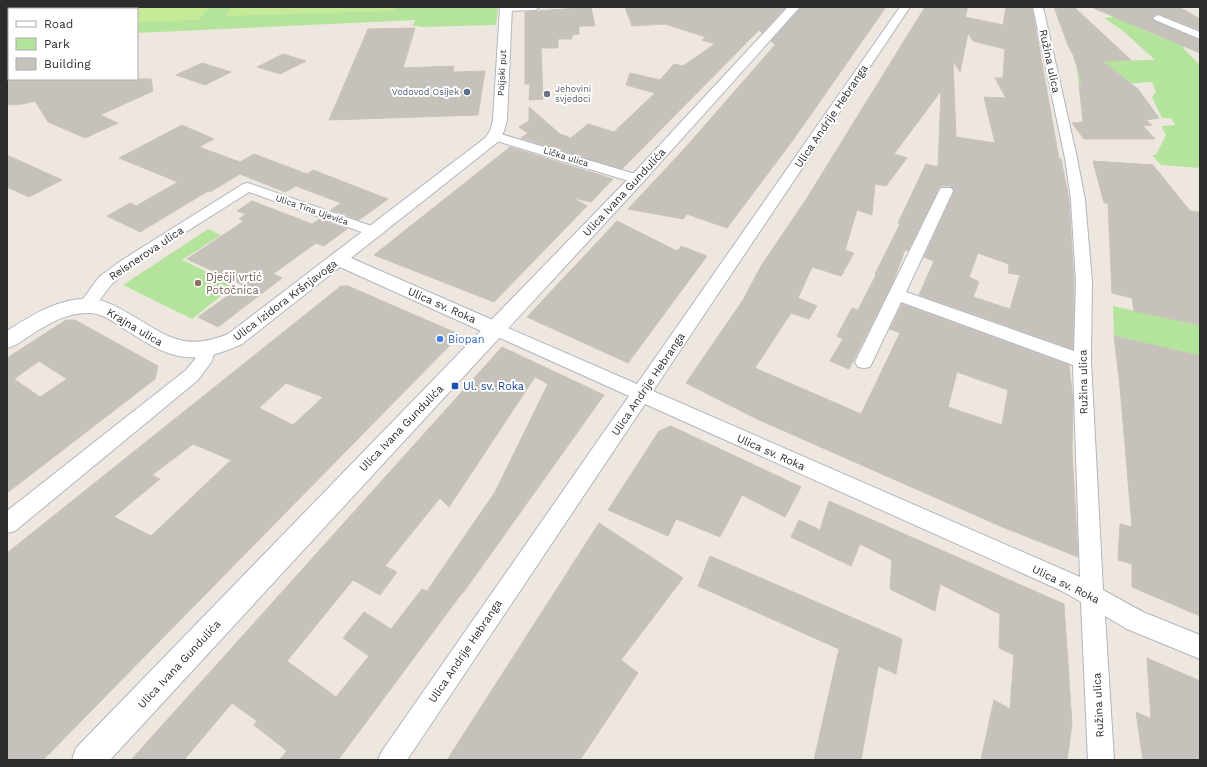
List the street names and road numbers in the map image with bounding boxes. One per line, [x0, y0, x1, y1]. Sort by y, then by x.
street label: Ružina ulica [1036, 28, 1063, 94]
street label: Poljski put [496, 49, 508, 96]
street label: Ulica Andrije Hebranga [792, 62, 871, 170]
street label: Lička ulica [542, 145, 590, 169]
street label: Ulica Ivana Gundulića [580, 146, 668, 239]
street label: Ulica Tina Ujevića [274, 193, 350, 227]
street label: Reisnerova ulica [107, 224, 186, 283]
street label: Ulica Izidora Kršnjavoga [231, 257, 340, 344]
street label: Ulica sv. Roka [406, 285, 478, 326]
street label: Krajna ulica [105, 306, 165, 349]
street label: Ulica Andrije Hebranga [609, 330, 688, 438]
street label: Ružina ulica [1076, 349, 1091, 414]
street label: Ulica Ivana Gundulića [357, 382, 446, 474]
street label: Ulica sv. Roka [735, 432, 807, 473]
street label: Ulica sv. Roka [1030, 563, 1102, 606]
street label: Ulica Andrije Hebranga [426, 597, 505, 705]
street label: Ulica Ivana Gundulića [135, 618, 223, 711]
street label: Ružina ulica [1090, 672, 1107, 738]

